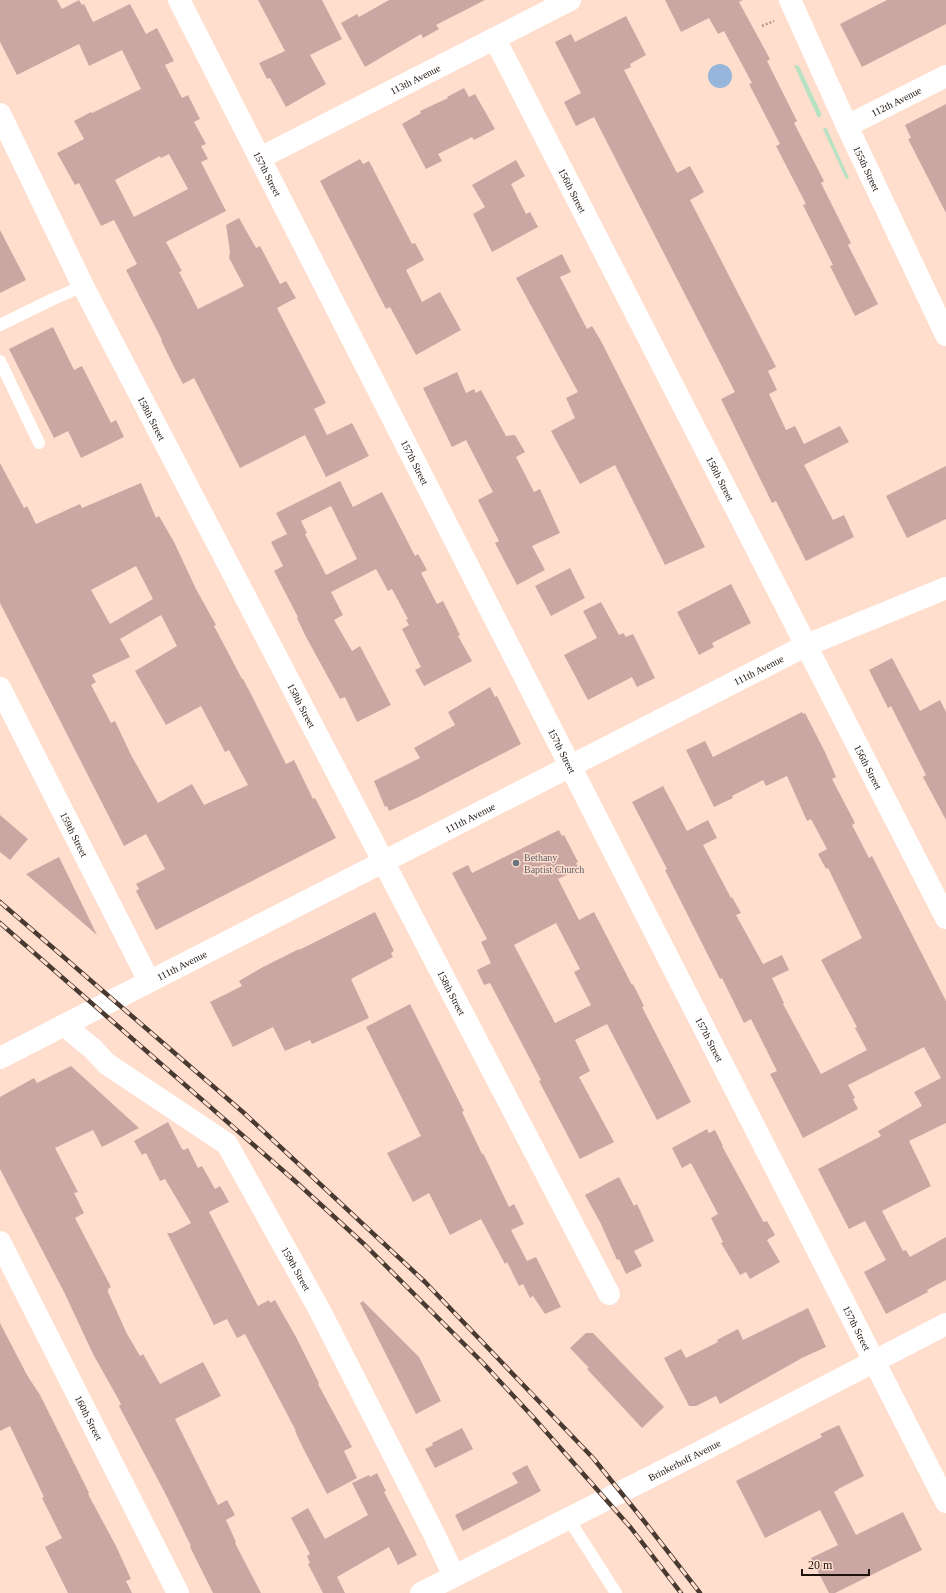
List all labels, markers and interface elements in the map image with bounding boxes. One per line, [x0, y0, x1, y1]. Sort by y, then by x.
street label: 113th Avenue [388, 62, 443, 97]
street label: 112th Avenue [869, 84, 924, 119]
street label: 155th Street [851, 144, 882, 193]
street label: 157th Street [251, 150, 283, 198]
street label: 156th Street [556, 166, 588, 215]
street label: 158th Street [135, 394, 168, 443]
street label: 157th Street [399, 438, 431, 487]
street label: 156th Street [704, 455, 736, 503]
street label: 111th Avenue [732, 653, 786, 688]
street label: 158th Street [285, 681, 318, 730]
street label: 157th Street [546, 727, 578, 775]
street label: 156th Street [852, 743, 884, 791]
street label: 111th Avenue [444, 800, 497, 835]
street label: 159th Street [58, 810, 90, 859]
place label: Bethany Baptist Church [524, 852, 584, 875]
marker: Bethany Baptist Church [511, 858, 521, 868]
street label: 111th Avenue [155, 948, 209, 983]
street label: 158th Street [435, 969, 468, 1017]
street label: 157th Street [693, 1015, 725, 1064]
street label: 159th Street [279, 1245, 313, 1293]
street label: 157th Street [841, 1304, 873, 1352]
street label: 160th Street [73, 1394, 105, 1442]
street label: Brinkerhoff Avenue [647, 1437, 723, 1483]
scale bar [802, 1551, 869, 1577]
text: 20 m [808, 1558, 833, 1572]

